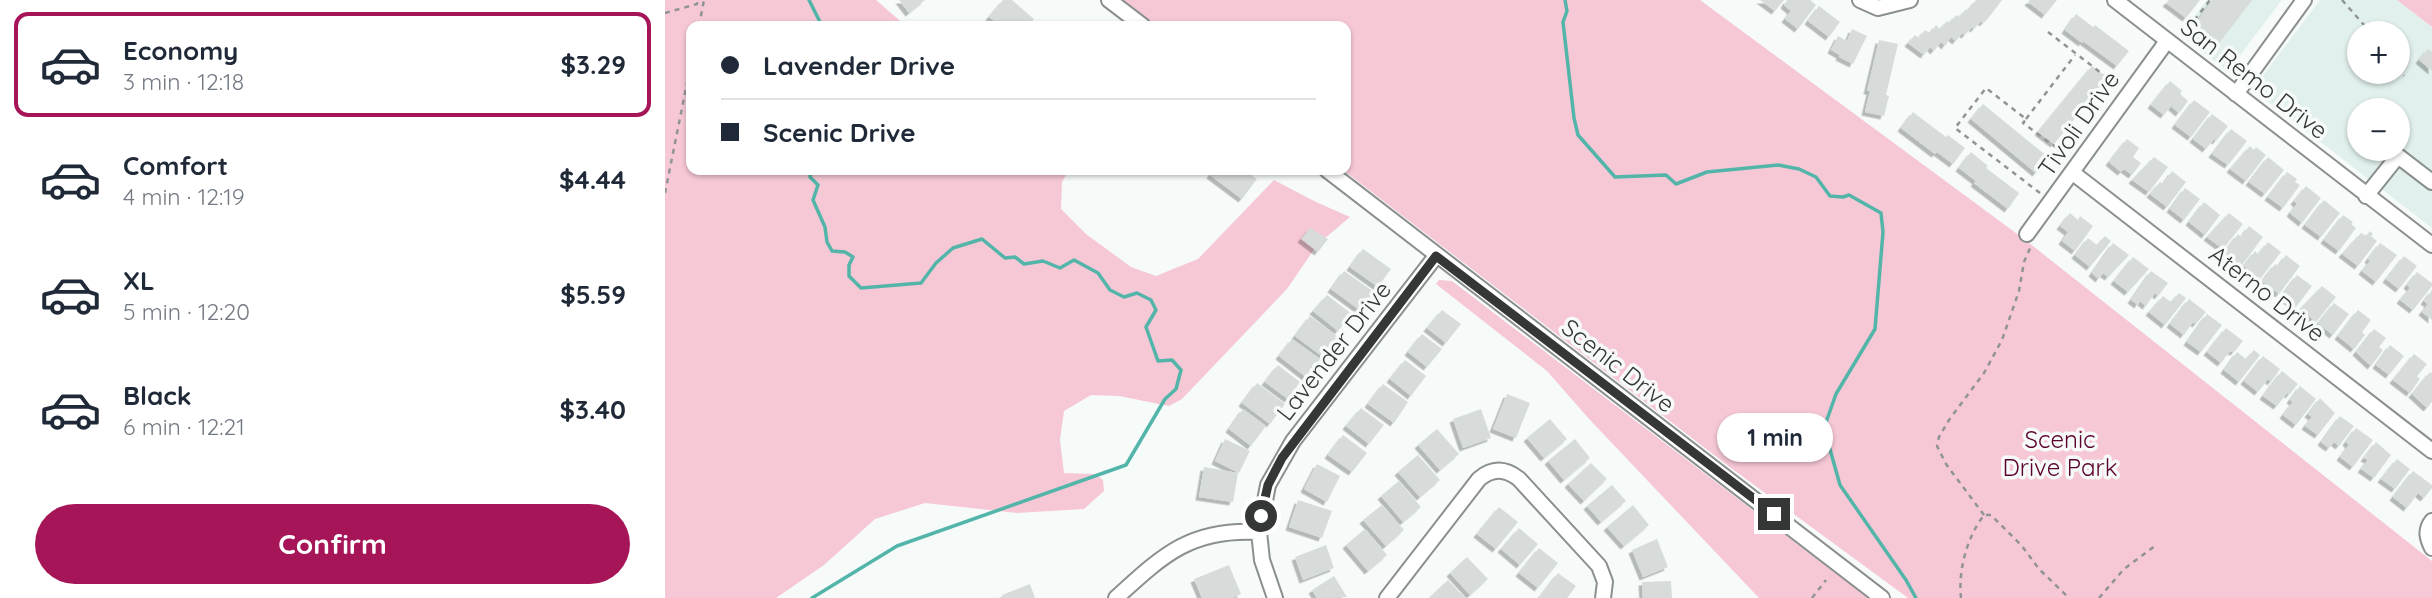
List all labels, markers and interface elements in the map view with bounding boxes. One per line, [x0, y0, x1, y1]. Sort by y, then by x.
street label: San Remo Drive [2175, 11, 2334, 145]
map controls [2347, 21, 2410, 161]
button: + [2347, 21, 2410, 84]
icon: car [39, 33, 102, 96]
text: Economy [123, 34, 238, 67]
text: $3.29 [560, 48, 626, 81]
text: Lavender Drive [763, 49, 955, 82]
street label: Tivoli Drive [2031, 65, 2125, 182]
text: 3 min · 12:18 [123, 67, 244, 96]
button: − [2347, 98, 2410, 161]
text: Scenic Drive [763, 116, 916, 149]
icon: car [39, 148, 102, 211]
text: Comfort [123, 149, 228, 182]
text: $4.44 [559, 163, 626, 196]
text: 4 min · 12:19 [123, 182, 245, 211]
street label: Aterno Drive [2204, 239, 2332, 348]
icon: car [39, 263, 102, 326]
text: XL [123, 264, 155, 297]
street label: Lavender Drive [1269, 275, 1397, 426]
text: $5.59 [560, 278, 626, 311]
text: 5 min · 12:20 [123, 297, 250, 326]
street label: Scenic Drive [1556, 312, 1681, 419]
icon: car [39, 378, 102, 441]
text: Black [123, 379, 192, 412]
text: $3.40 [560, 393, 626, 426]
text: 6 min · 12:21 [123, 412, 245, 441]
callout: 1 min [1716, 412, 1832, 462]
text: 1 min [1747, 423, 1803, 452]
park label: Scenic Drive Park [2002, 424, 2118, 482]
route end [1758, 498, 1790, 530]
route start [1245, 500, 1277, 532]
button: Confirm [35, 504, 630, 584]

